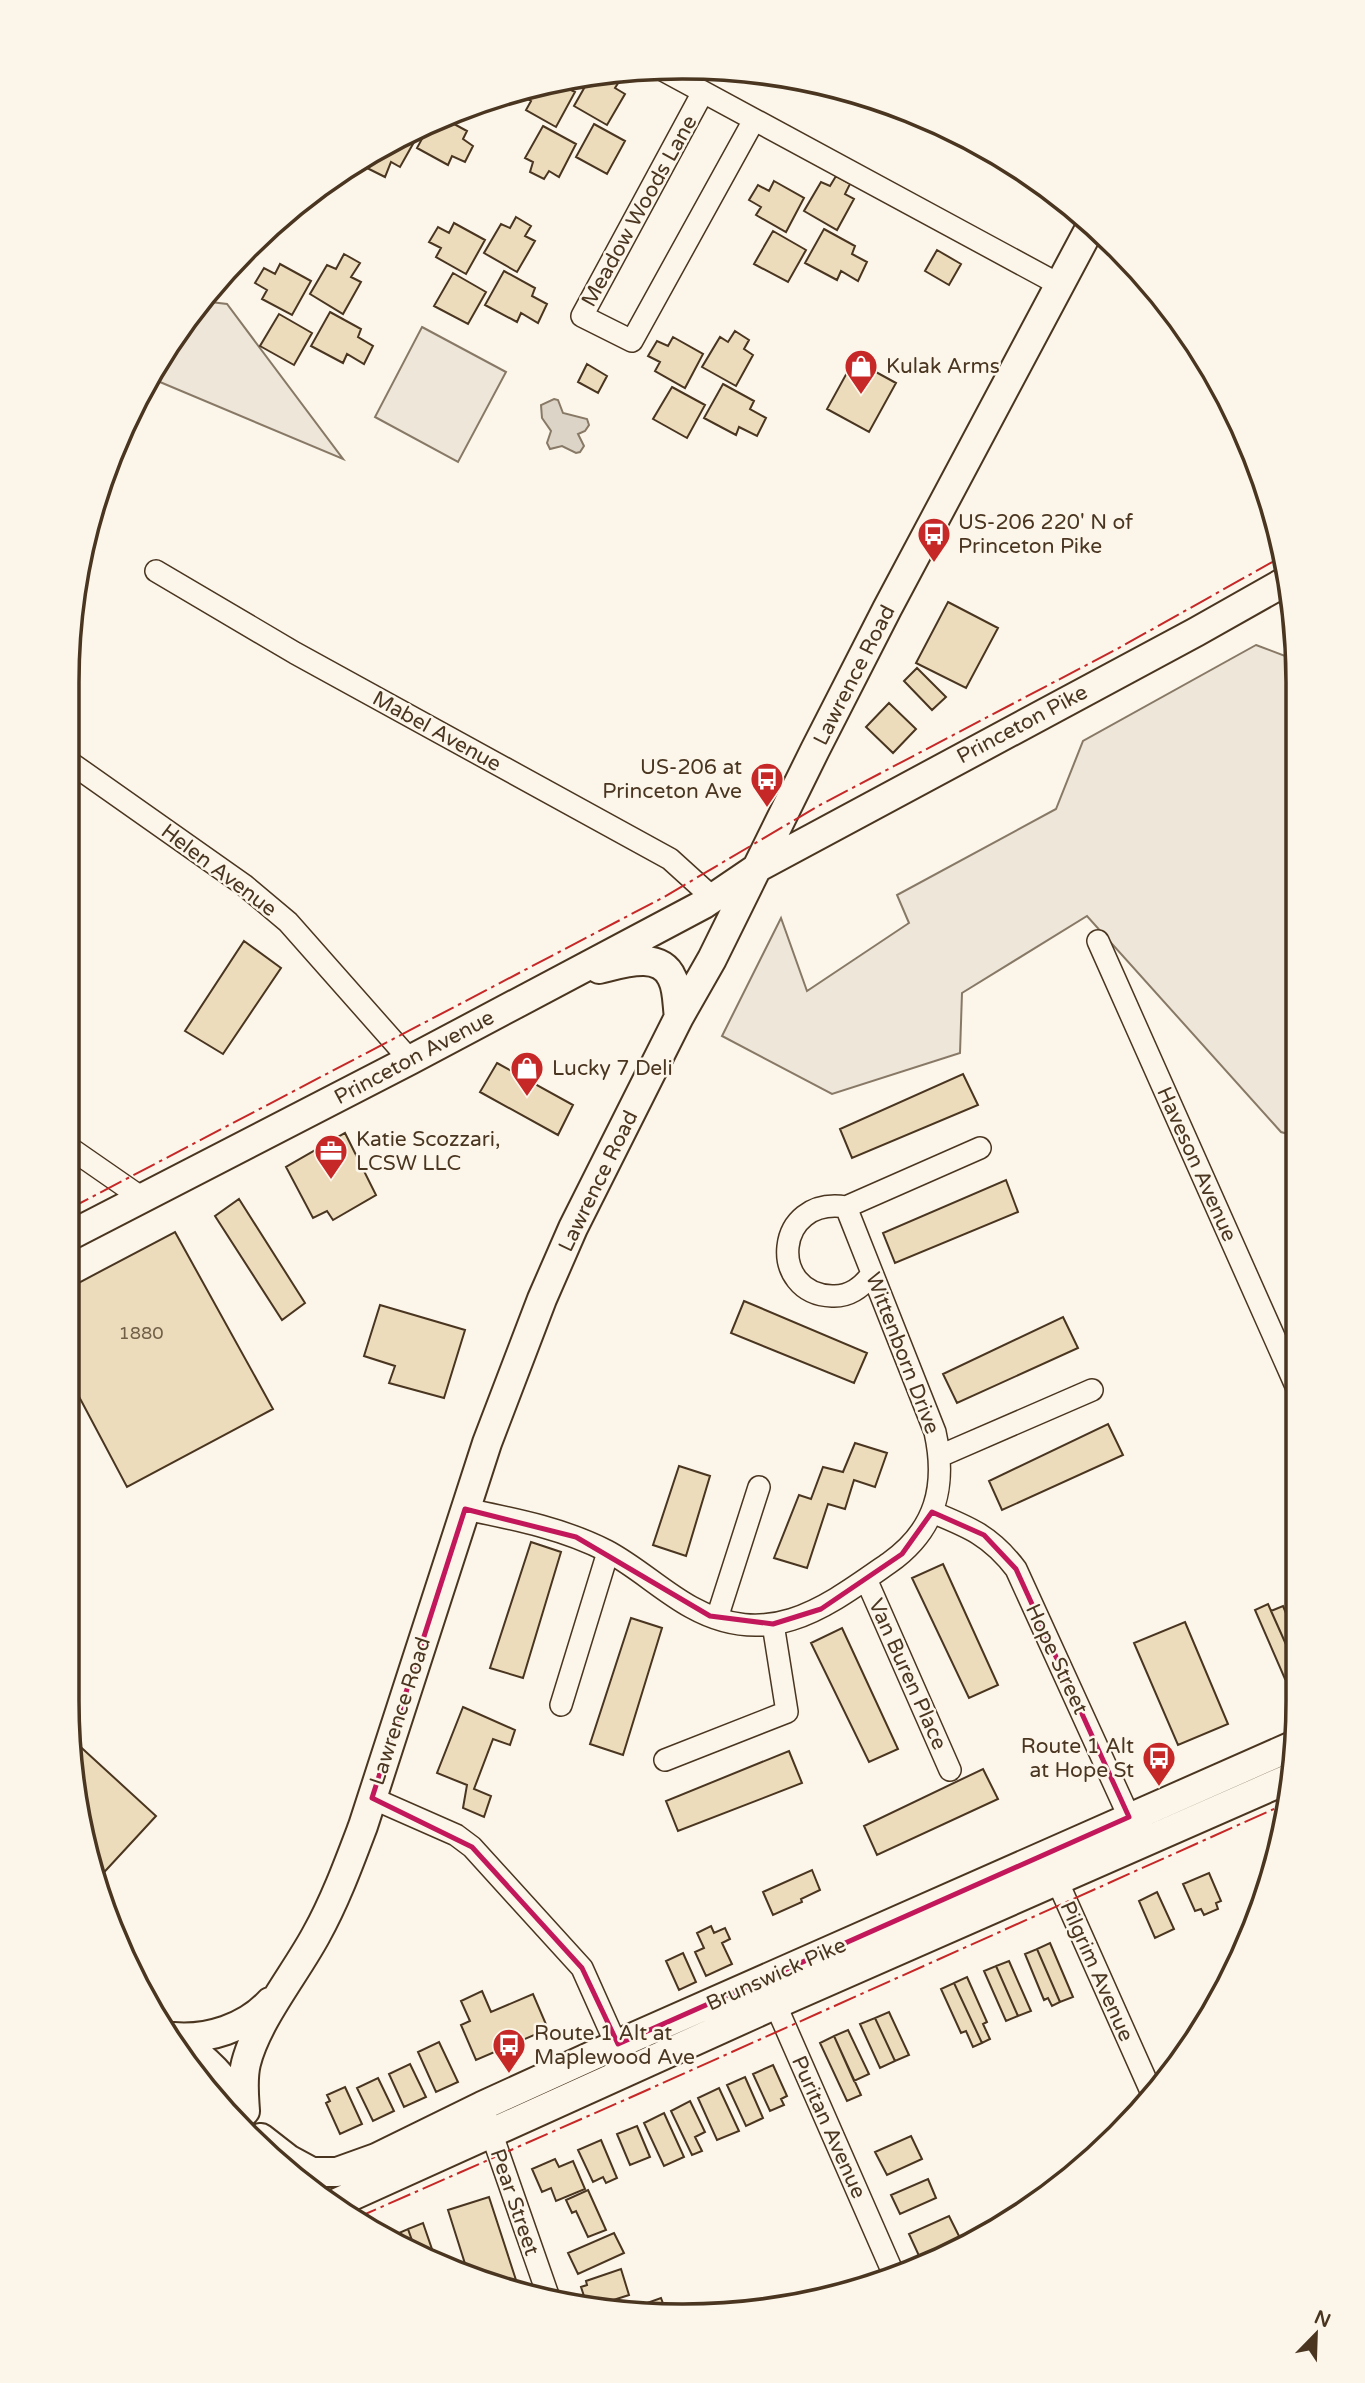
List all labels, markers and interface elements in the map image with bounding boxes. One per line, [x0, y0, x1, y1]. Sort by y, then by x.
street label: Meadow Woods Lane [576, 111, 702, 311]
shop icon: Kulak Arms [842, 347, 880, 396]
place label: Kulak Arms [886, 354, 1000, 379]
place label: US-206 220' N of Princeton Pike [958, 510, 1133, 559]
bus stop icon: US-206 220' N of Princeton Pike [915, 515, 953, 564]
street label: Lawrence Road [808, 601, 901, 750]
street label: Princeton Pike [953, 680, 1092, 769]
street label: Mabel Avenue [368, 686, 505, 777]
place label: US-206 at Princeton Ave [602, 755, 742, 804]
bus stop icon: US-206 at Princeton Ave [748, 760, 786, 809]
street label: Helen Avenue [156, 819, 281, 922]
street label: Princeton Avenue [330, 1005, 498, 1110]
shop icon: Lucky 7 Deli [508, 1049, 546, 1098]
place label: Lucky 7 Deli [552, 1056, 673, 1081]
street label: Haveson Avenue [1151, 1083, 1242, 1245]
street label: Lawrence Road [553, 1107, 643, 1256]
place label: Katie Scozzari, LCSW LLC [356, 1127, 500, 1176]
office icon: Katie Scozzari, LCSW LLC [312, 1132, 350, 1181]
street label: Wittenborn Drive [860, 1269, 945, 1438]
house number: 1880 [118, 1322, 164, 1344]
street label: Van Buren Place [863, 1595, 952, 1754]
street label: Hope Street [1020, 1600, 1093, 1718]
street label: Lawrence Road [365, 1634, 436, 1788]
place label: Route 1 Alt at Hope St [1021, 1734, 1134, 1783]
bus stop icon: Route 1 Alt at Hope St [1140, 1739, 1178, 1788]
street label: Pilgrim Avenue [1054, 1897, 1139, 2045]
street label: Brunswick Pike [702, 1932, 850, 2016]
place label: Route 1 Alt at Maplewood Ave [534, 2021, 695, 2070]
bus stop icon: Route 1 Alt at Maplewood Ave [490, 2026, 528, 2075]
street label: Puritan Avenue [786, 2052, 871, 2202]
street label: Pear Street [485, 2146, 544, 2259]
north arrow [1281, 2299, 1351, 2369]
text: N [1311, 2306, 1334, 2332]

